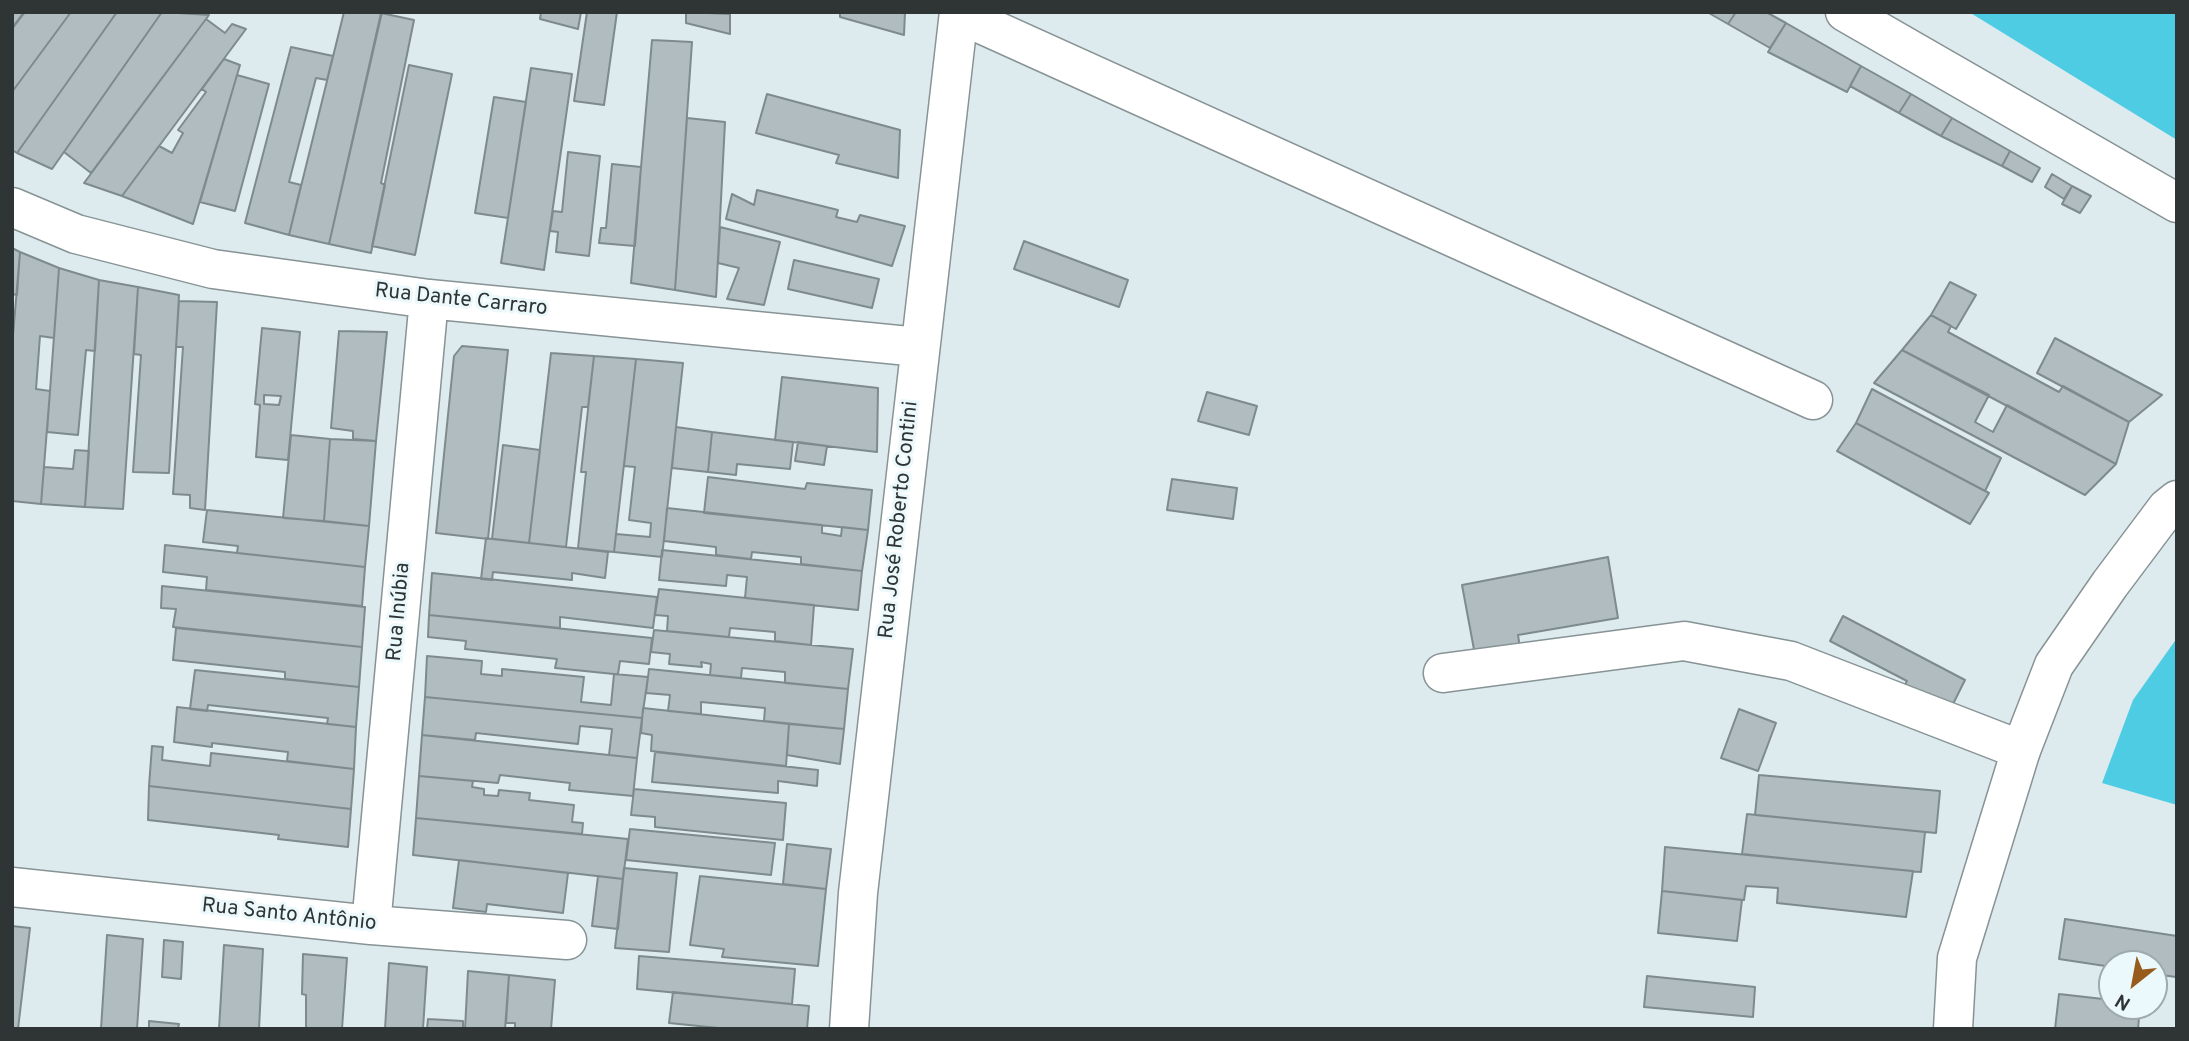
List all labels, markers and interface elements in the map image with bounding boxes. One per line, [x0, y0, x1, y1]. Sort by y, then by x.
street label: Rua Dante Carraro [373, 279, 549, 323]
street label: Rua José Roberto Contini [875, 400, 925, 640]
street label: Rua Inúbia [383, 561, 417, 663]
street label: Rua Santo Antônio [200, 894, 378, 938]
north arrow [2098, 950, 2168, 1020]
text: N [2111, 987, 2135, 1015]

